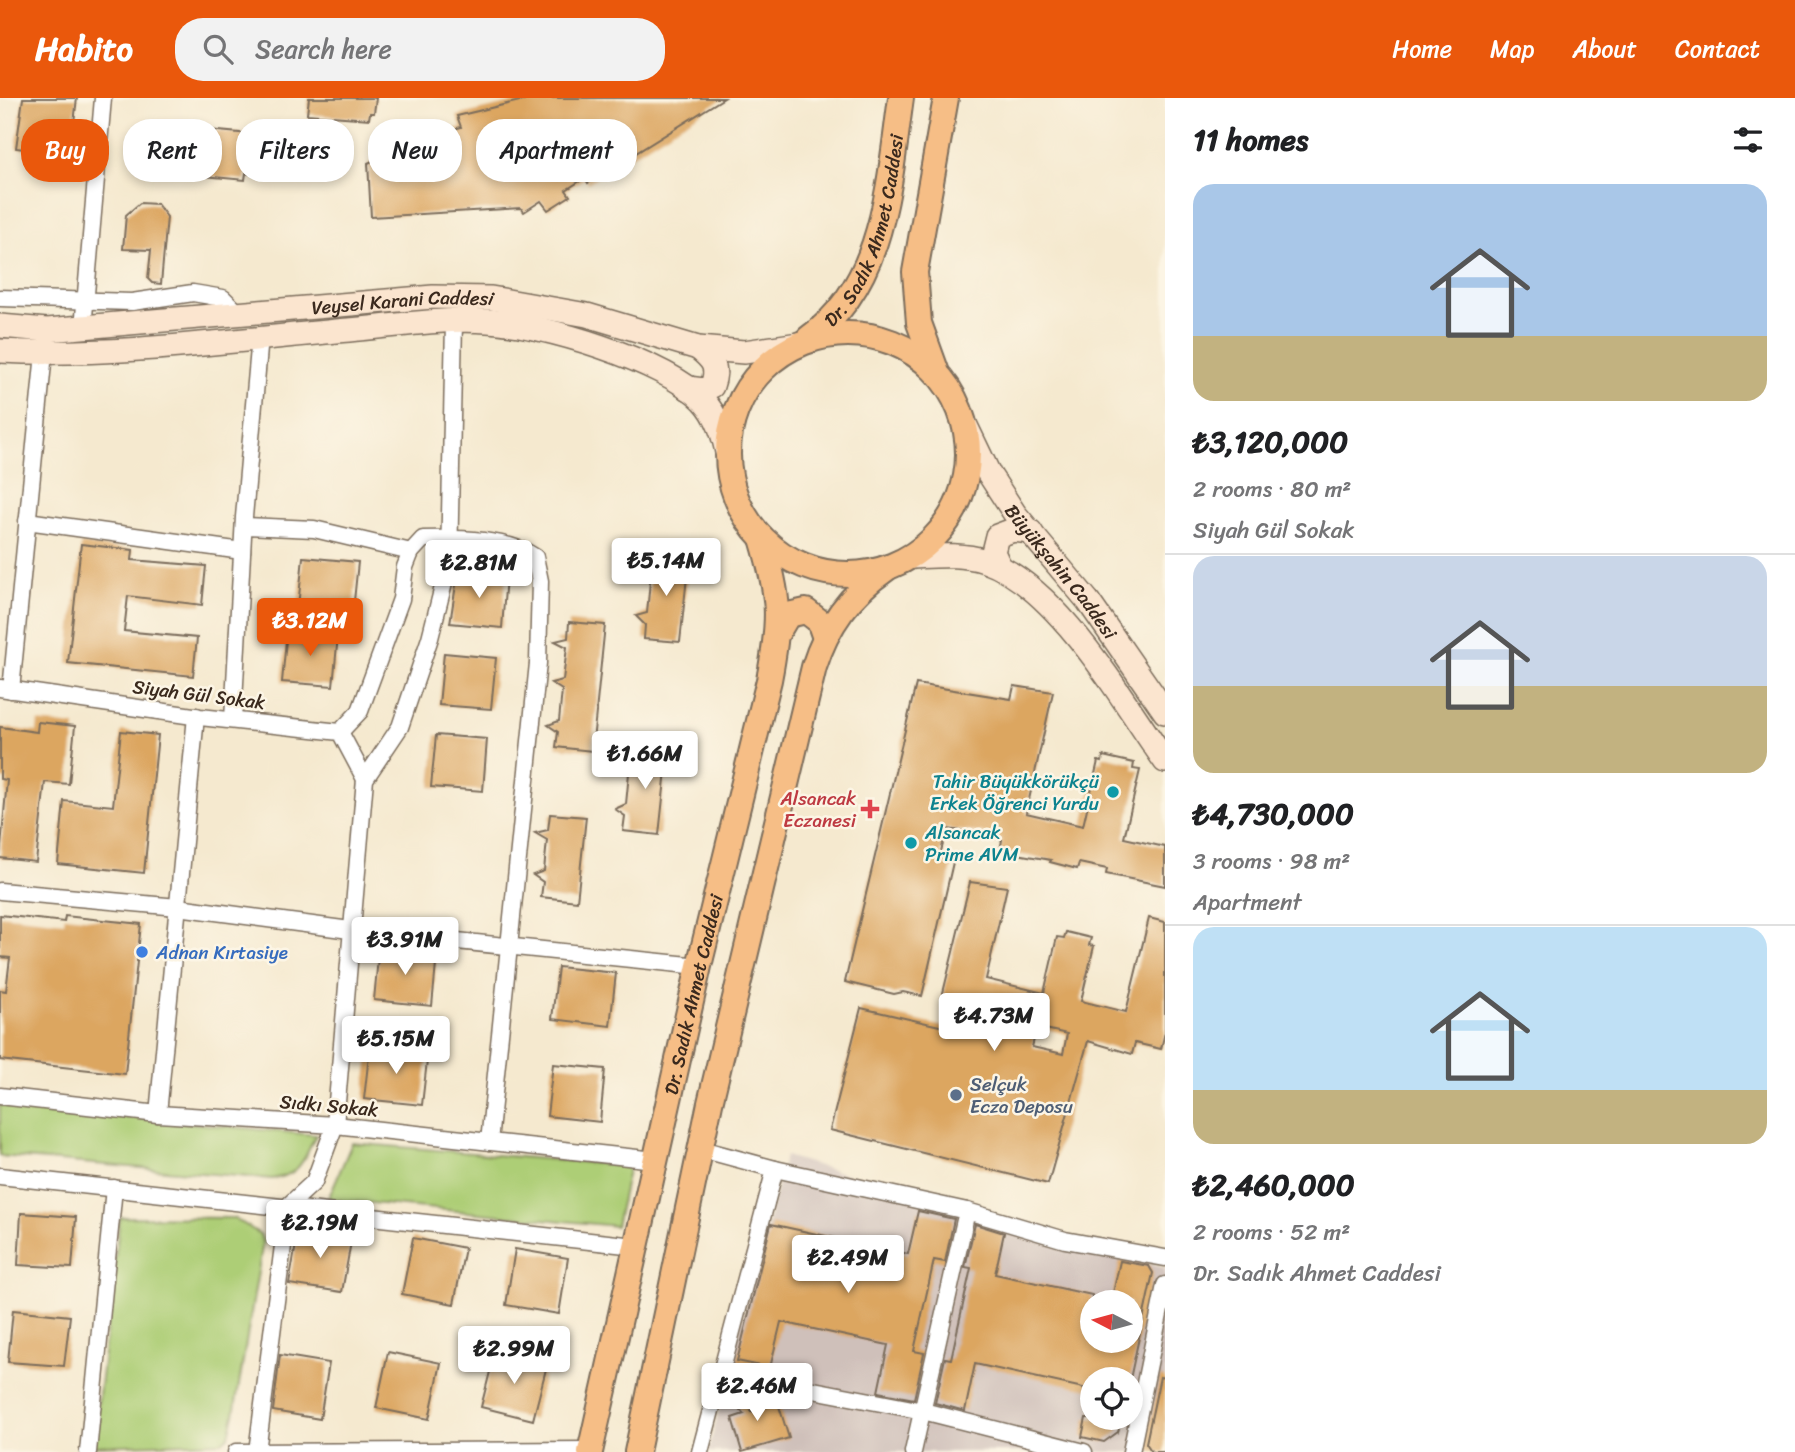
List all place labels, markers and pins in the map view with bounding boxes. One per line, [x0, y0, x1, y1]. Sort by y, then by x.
pin: ₺5.14M [609, 538, 723, 598]
pin: ₺2.81M [422, 540, 536, 600]
pin: ₺3.12M [253, 598, 367, 658]
pin: ₺1.66M [588, 732, 702, 791]
place label: Tahir Büyükkörükçü Erkek Öğrenci Yurdu [930, 765, 1100, 820]
place label: Alsancak Eczanesi [779, 782, 857, 837]
marker: Tahir Büyükkörükçü Erkek Öğrenci Yurdu [1105, 784, 1121, 800]
marker: Alsancak Eczanesi [862, 801, 878, 817]
place label: Alsancak Prime AVM [924, 816, 1019, 871]
marker: Alsancak Prime AVM [903, 835, 919, 851]
pin: ₺3.91M [348, 918, 462, 977]
place label: Adnan Kırtasiye [155, 936, 288, 969]
marker: Adnan Kırtasiye [134, 944, 150, 960]
pin: ₺4.73M [937, 993, 1051, 1053]
pin: ₺5.15M [339, 1016, 453, 1076]
place label: Selçuk Ecza Deposu [970, 1068, 1073, 1123]
marker: Selçuk Ecza Deposu [948, 1087, 964, 1103]
pin: ₺2.19M [263, 1200, 377, 1260]
pin: ₺2.49M [791, 1236, 905, 1295]
pin: ₺2.99M [457, 1326, 571, 1386]
pin: ₺2.46M [700, 1364, 814, 1423]

